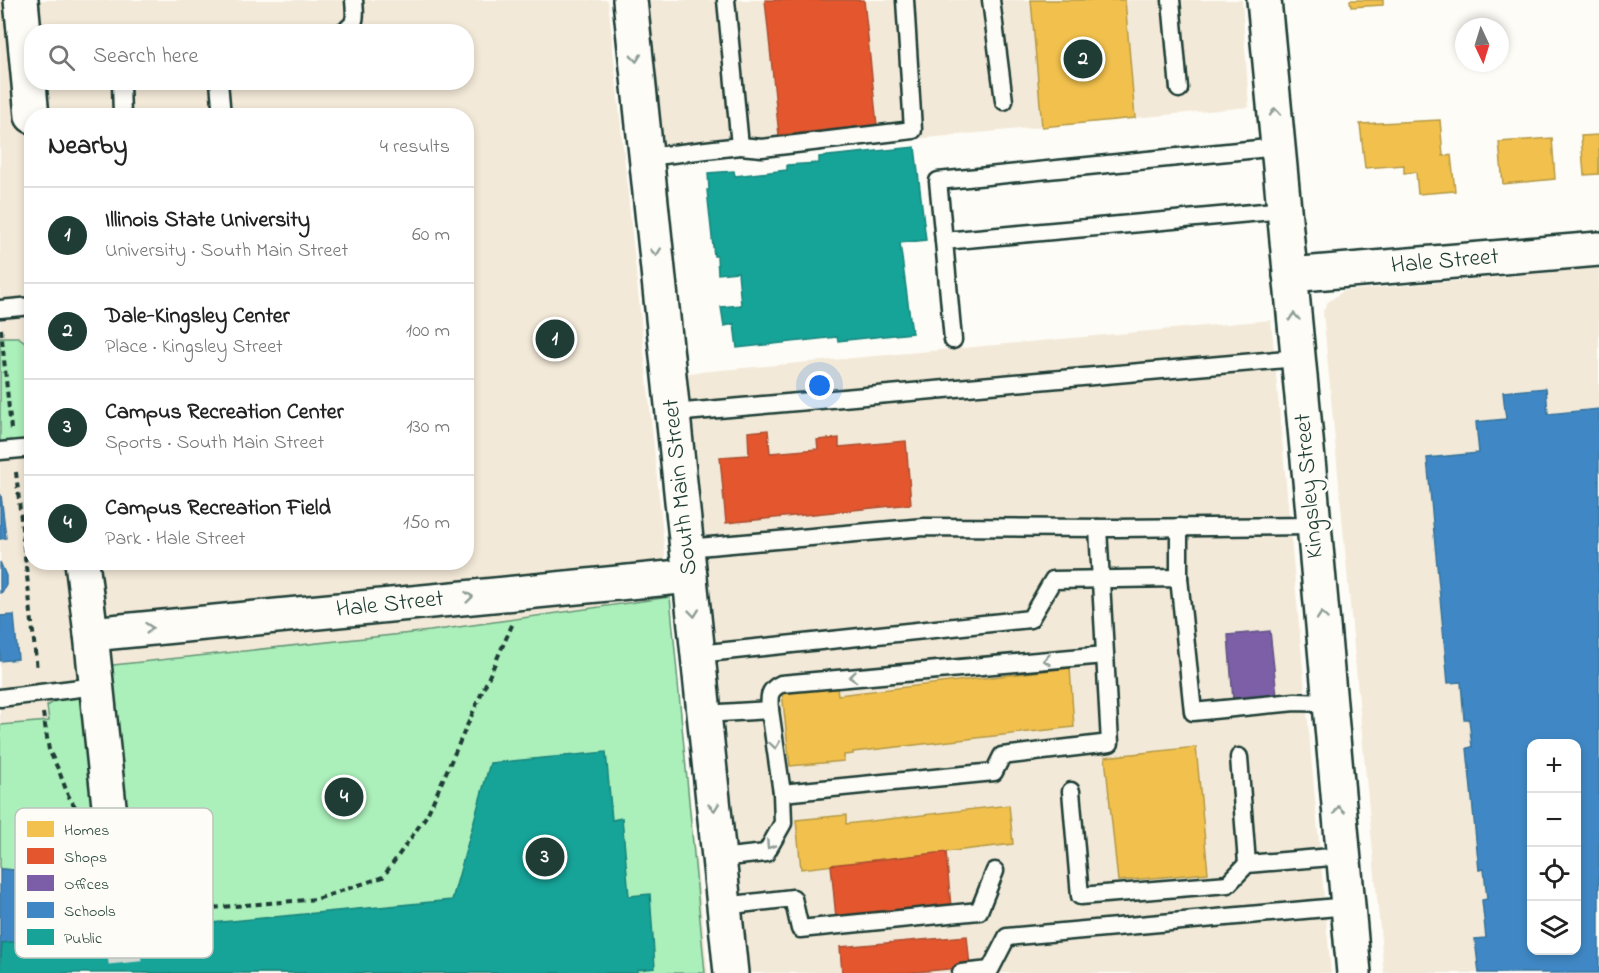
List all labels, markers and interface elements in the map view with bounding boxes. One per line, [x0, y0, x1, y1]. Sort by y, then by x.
north arrow [1455, 18, 1509, 72]
search box [24, 24, 474, 90]
pin: 2 [1064, 36, 1102, 82]
icon: search [45, 41, 78, 74]
text: Search here [93, 41, 198, 73]
one-way arrow [629, 54, 642, 63]
one-way arrow [1269, 108, 1282, 117]
text: Nearby [48, 128, 127, 166]
text: 4 results [380, 133, 450, 162]
text: Illinois State University [105, 205, 310, 237]
text: 1 [64, 221, 71, 250]
text: 60 m [412, 221, 450, 250]
text: University · South Main Street [105, 237, 348, 266]
street label: Hale Street [1390, 240, 1500, 284]
one-way arrow [650, 248, 662, 257]
text: Dale-Kingsley Center [105, 301, 290, 333]
one-way arrow [1288, 313, 1301, 322]
pin: 1 [536, 316, 574, 362]
text: 2 [63, 317, 72, 346]
text: 100 m [406, 317, 450, 346]
text: Place · Kingsley Street [105, 333, 283, 362]
your location [805, 371, 834, 400]
text: Campus Recreation Center [105, 397, 344, 429]
street label: South Main Street [654, 397, 708, 577]
street label: Kingsley Street [1286, 412, 1335, 560]
text: 3 [63, 413, 72, 442]
text: 130 m [406, 413, 450, 442]
text: Sports · South Main Street [105, 429, 324, 458]
text: Campus Recreation Field [105, 493, 331, 525]
text: 4 [63, 509, 72, 538]
text: 150 m [403, 509, 450, 538]
text: Park · Hale Street [105, 525, 246, 554]
street label: Hale Street [334, 582, 446, 628]
one-way arrow [464, 591, 473, 604]
one-way arrow [687, 609, 700, 618]
one-way arrow [1316, 611, 1329, 620]
one-way arrow [145, 623, 154, 635]
one-way arrow [1042, 653, 1051, 666]
one-way arrow [848, 671, 857, 684]
map controls [1527, 739, 1581, 955]
button: + [1527, 739, 1581, 793]
one-way arrow [768, 740, 780, 749]
pin: 4 [324, 774, 364, 820]
button: − [1527, 793, 1581, 847]
one-way arrow [707, 803, 720, 812]
one-way arrow [1333, 806, 1346, 815]
legend [15, 808, 213, 958]
text: Homes [64, 819, 109, 843]
pin: 3 [526, 834, 564, 880]
one-way arrow [766, 839, 777, 850]
text: Shops [64, 846, 107, 870]
button: locate [1527, 847, 1581, 901]
text: Offices [64, 873, 109, 897]
text: Schools [64, 900, 116, 924]
button: layers [1527, 901, 1581, 955]
text: Public [64, 927, 103, 951]

